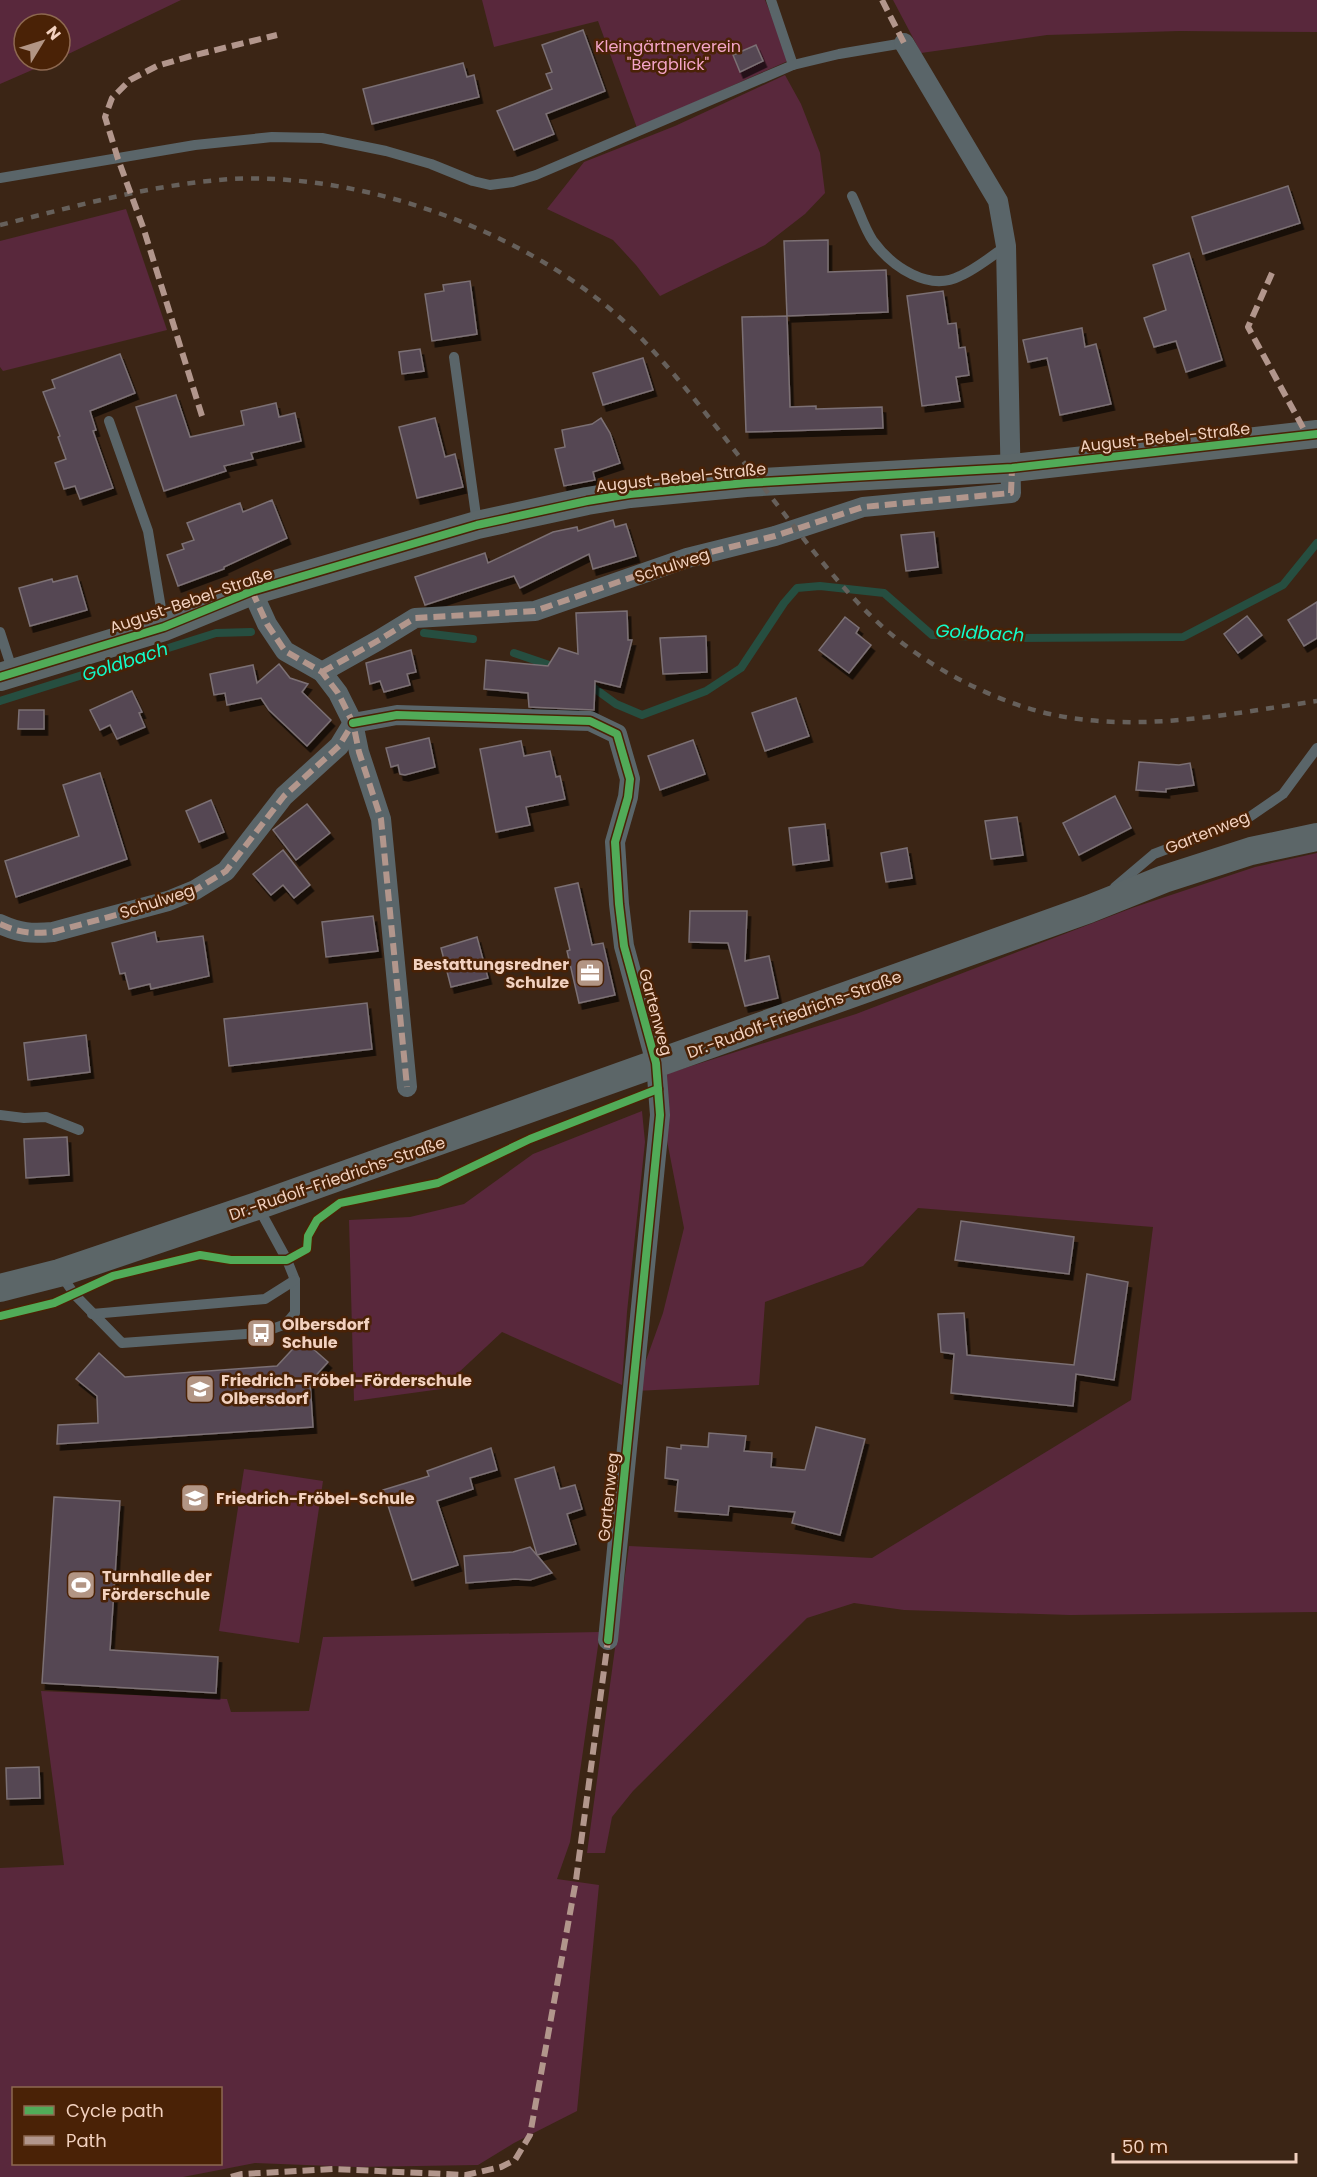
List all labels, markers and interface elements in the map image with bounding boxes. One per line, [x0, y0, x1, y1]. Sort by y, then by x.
north arrow [12, 12, 72, 72]
text: N [41, 21, 66, 45]
park label: Kleingärtnerverein "Bergblick" [595, 35, 741, 76]
street label: August-Bebel-Straße [1079, 417, 1251, 458]
street label: August-Bebel-Straße [595, 457, 767, 498]
street label: Schulweg [632, 543, 713, 588]
street label: August-Bebel-Straße [107, 562, 276, 639]
water label: Goldbach [935, 618, 1025, 647]
water label: Goldbach [79, 636, 171, 687]
street label: Gartenweg [1162, 805, 1253, 860]
street label: Schulweg [117, 879, 198, 924]
place label: Bestattungsredner Schulze [413, 953, 569, 994]
office icon: Bestattungsredner Schulze [574, 957, 606, 989]
street label: Dr.-Rudolf-Friedrichs-Straße [684, 965, 905, 1064]
street label: Gartenweg [633, 966, 678, 1058]
street label: Dr.-Rudolf-Friedrichs-Straße [226, 1131, 448, 1226]
place label: Olbersdorf Schule [282, 1313, 370, 1354]
bus stop icon: Olbersdorf Schule [245, 1317, 277, 1349]
place label: Friedrich-Fröbel-Förderschule Olbersdorf [221, 1369, 472, 1410]
school or university icon: Friedrich-Fröbel-Förderschule Olbersdorf [184, 1373, 216, 1405]
street label: Gartenweg [592, 1452, 625, 1543]
school or university icon: Friedrich-Fröbel-Schule [179, 1482, 211, 1514]
place label: Friedrich-Fröbel-Schule [216, 1487, 415, 1510]
place label: Turnhalle der Förderschule [102, 1565, 212, 1606]
sports icon: Turnhalle der Förderschule [65, 1569, 97, 1601]
legend [12, 2087, 222, 2165]
text: Cycle path [66, 2098, 164, 2123]
scale bar [1113, 2126, 1296, 2164]
text: Path [66, 2128, 107, 2153]
text: 50 m [1122, 2134, 1168, 2159]

